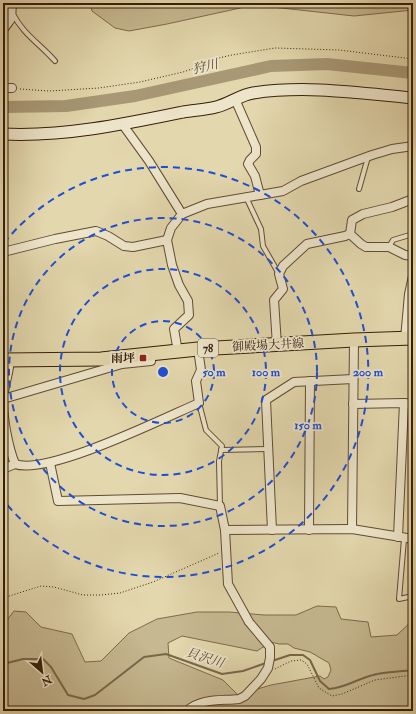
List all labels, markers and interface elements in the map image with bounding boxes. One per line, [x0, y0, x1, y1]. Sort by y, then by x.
water label: 狩川 [191, 56, 222, 78]
street label: 御殿場大井線 [232, 336, 304, 355]
road number: 78 [198, 339, 218, 357]
place label: 雨坪 [111, 351, 135, 366]
marker: 雨坪 [138, 353, 148, 363]
centre of rings [156, 365, 170, 379]
text: 50 m [202, 365, 226, 380]
text: 100 m [252, 365, 281, 380]
text: 200 m [353, 365, 384, 380]
text: 150 m [294, 418, 322, 433]
water label: 貝沢川 [184, 645, 228, 672]
north arrow [22, 652, 62, 692]
text: N [38, 672, 55, 689]

